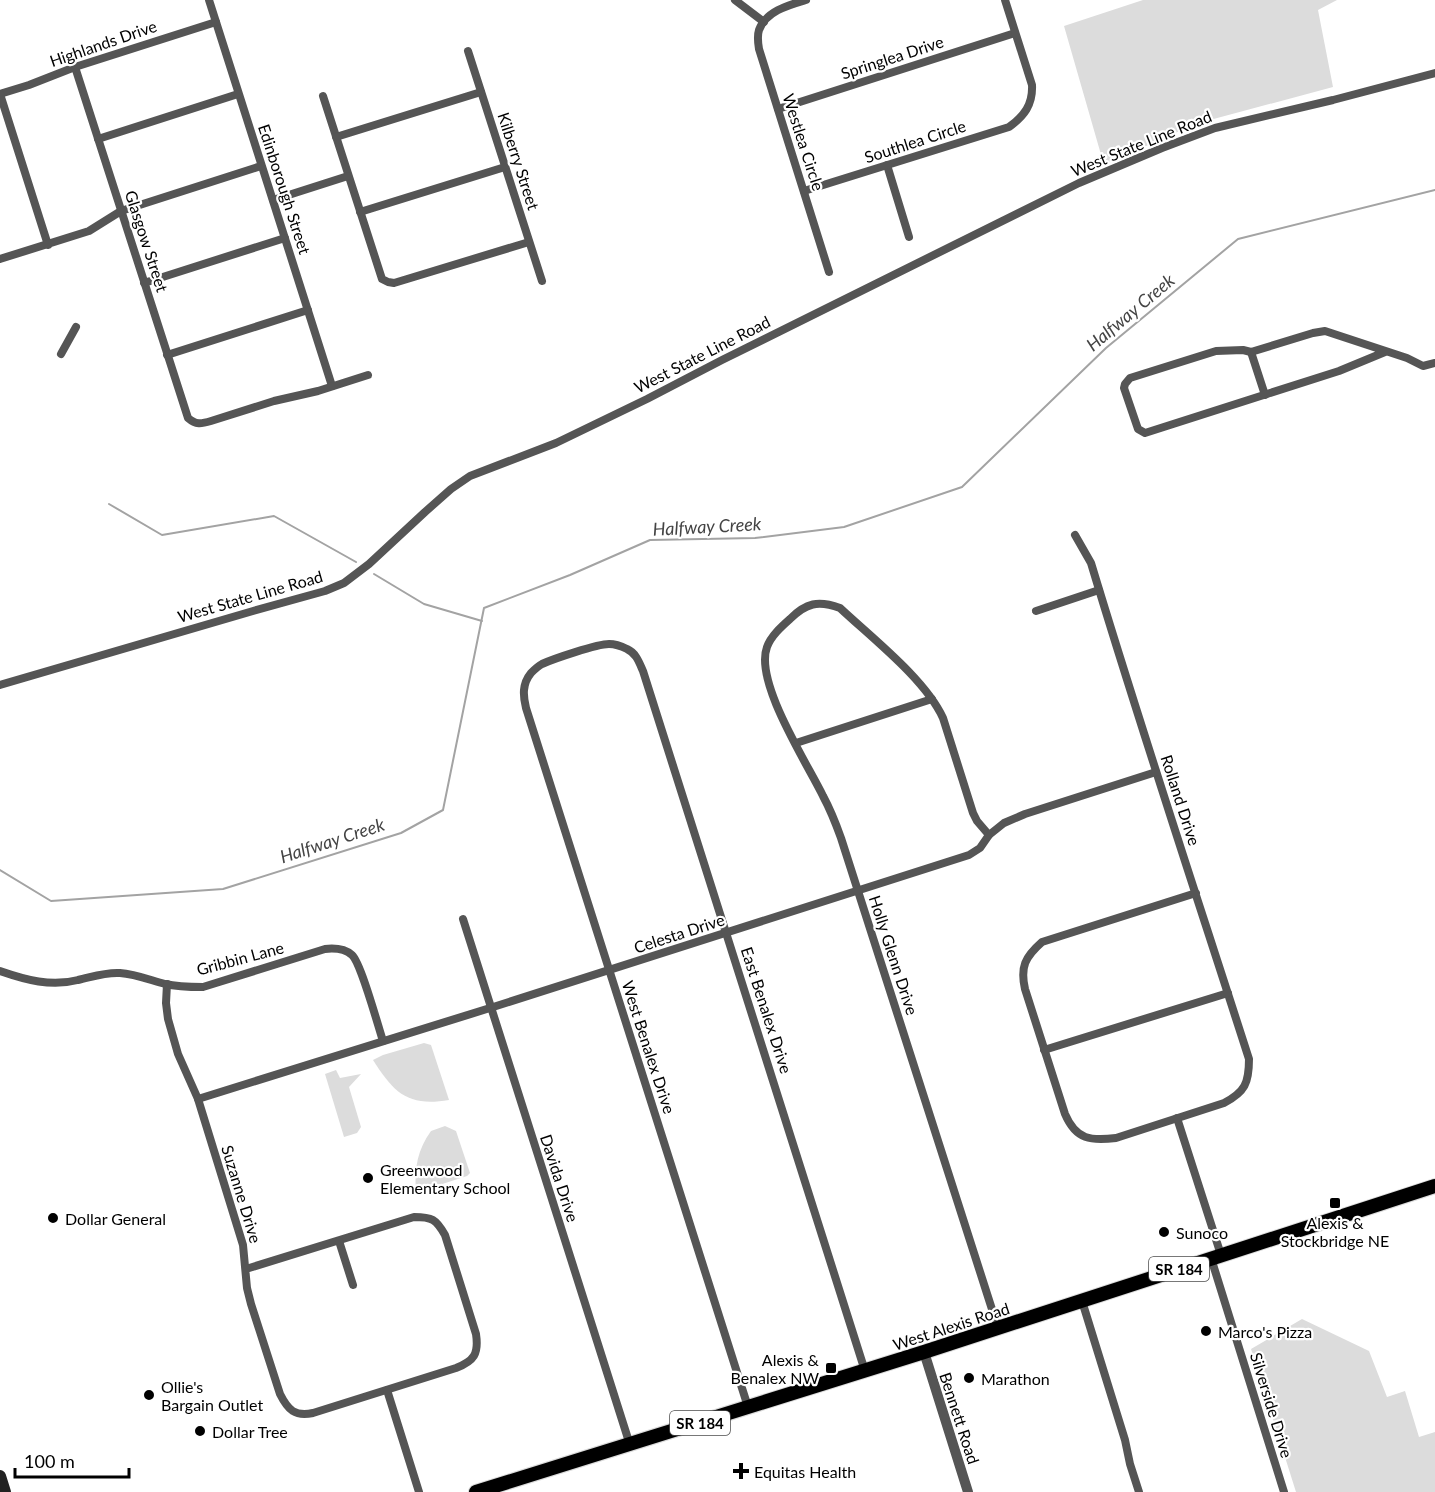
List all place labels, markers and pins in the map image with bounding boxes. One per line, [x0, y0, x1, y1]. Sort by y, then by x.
place label: Greenwood Elementary School [380, 1160, 510, 1197]
marker: Greenwood Elementary School [361, 1171, 375, 1185]
marker: Alexis & Stockbridge NE [1328, 1196, 1342, 1210]
place label: Dollar General [65, 1209, 166, 1228]
marker: Dollar General [46, 1211, 60, 1225]
place label: Alexis & Stockbridge NE [1281, 1213, 1389, 1250]
place label: Sunoco [1176, 1223, 1228, 1242]
marker: Sunoco [1157, 1225, 1171, 1239]
place label: Marco's Pizza [1218, 1322, 1312, 1341]
marker: Marco's Pizza [1199, 1324, 1213, 1338]
place label: Alexis & Benalex NW [730, 1350, 820, 1387]
marker: Alexis & Benalex NW [824, 1361, 838, 1375]
place label: Marathon [981, 1369, 1050, 1388]
marker: Marathon [962, 1371, 976, 1385]
place label: Ollie's Bargain Outlet [161, 1377, 263, 1414]
marker: Ollie's Bargain Outlet [142, 1388, 156, 1402]
place label: Dollar Tree [212, 1422, 288, 1441]
marker: Dollar Tree [193, 1424, 207, 1438]
marker: Equitas Health [732, 1462, 750, 1480]
place label: Equitas Health [754, 1462, 856, 1481]

